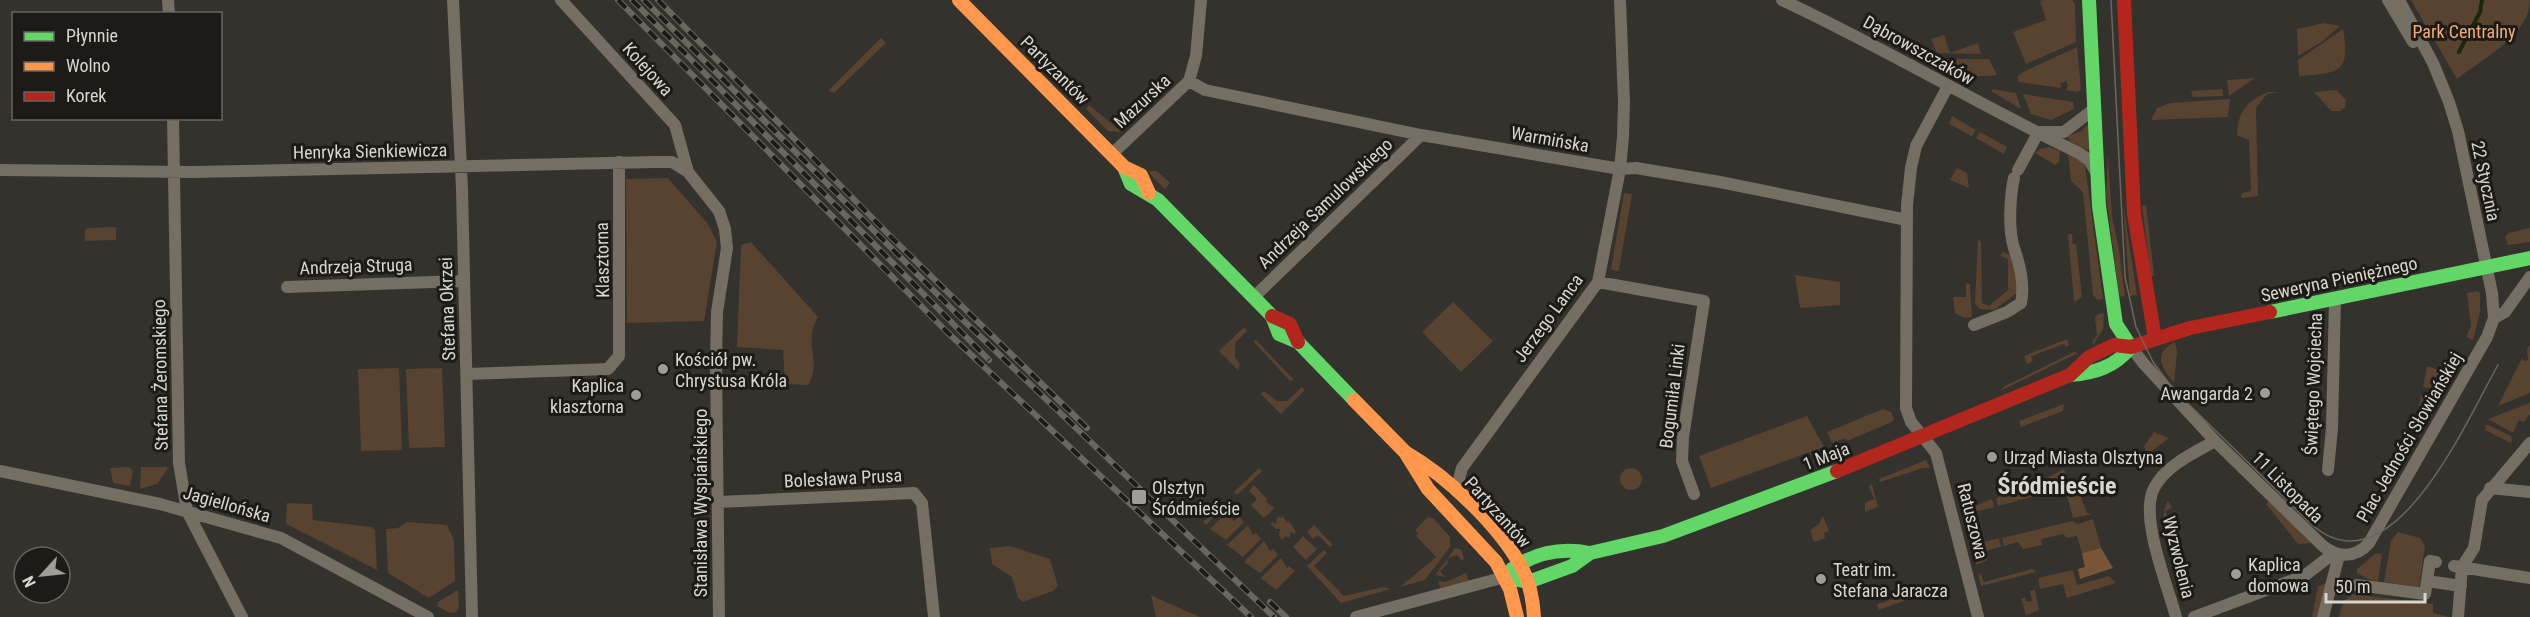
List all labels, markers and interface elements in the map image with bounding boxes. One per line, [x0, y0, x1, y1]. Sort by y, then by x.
street label: Dąbrowszczaków [1860, 11, 1978, 89]
legend [12, 12, 222, 120]
park label: Park Centralny [2412, 21, 2516, 42]
text: Płynnie [66, 25, 118, 46]
street label: Partyzantów [1016, 31, 1094, 109]
street label: Kolejowa [619, 38, 677, 100]
text: Wolno [66, 55, 110, 76]
street label: Mazurska [1110, 70, 1174, 132]
text: Korek [66, 85, 106, 106]
street label: Warmińska [1509, 122, 1591, 156]
street label: Andrzeja Samulowskiego [1254, 133, 1396, 273]
street label: Henryka Sienkiewicza [293, 139, 447, 163]
street label: 22 Stycznia [2467, 139, 2505, 223]
street label: Klasztorna [591, 222, 613, 298]
street label: Seweryna Pieniężnego [2259, 252, 2419, 306]
street label: Andrzeja Struga [299, 254, 413, 278]
street label: Stefana Okrzei [435, 257, 459, 361]
street label: Jerzego Lanca [1509, 270, 1587, 366]
street label: Stefana Żeromskiego [148, 299, 172, 451]
street label: Świętego Wojciecha [2300, 312, 2326, 456]
street label: Bogumiła Linki [1655, 343, 1689, 449]
street label: Plac Jedności Słowiańskiej [2352, 348, 2466, 526]
place label: Kościół pw. Chrystusa Króla [675, 349, 787, 391]
marker: Kościół pw. Chrystusa Króla [656, 362, 670, 376]
place label: Kaplica klasztorna [550, 375, 624, 417]
place label: Awangarda 2 [2160, 383, 2253, 404]
marker: Awangarda 2 [2258, 386, 2272, 400]
marker: Kaplica klasztorna [629, 388, 643, 402]
street label: Stanisława Wyspiańskiego [690, 409, 711, 597]
street label: 1 Maja [1800, 438, 1852, 474]
place label: Urząd Miasta Olsztyna [2004, 447, 2163, 468]
street label: 11 Listopada [2248, 447, 2328, 527]
marker: Urząd Miasta Olsztyna [1985, 450, 1999, 464]
street label: Bolesława Prusa [783, 464, 903, 492]
street label: Partyzantów [1461, 472, 1536, 552]
district label: Śródmieście [1997, 472, 2117, 500]
place label: Olsztyn Śródmieście [1152, 477, 1240, 519]
street label: Ratuszowa [1953, 481, 1993, 561]
street label: Jagiellońska [181, 482, 273, 526]
marker: Olsztyn Śródmieście [1130, 488, 1148, 506]
street label: Wyzwolenia [2159, 514, 2199, 600]
north arrow [12, 545, 72, 605]
place label: Kaplica domowa [2248, 554, 2309, 596]
place label: Teatr im. Stefana Jaracza [1833, 559, 1948, 601]
scale bar [2326, 566, 2425, 604]
marker: Kaplica domowa [2229, 567, 2243, 581]
marker: Teatr im. Stefana Jaracza [1814, 572, 1828, 586]
text: N [18, 573, 40, 590]
text: 50 m [2335, 576, 2370, 597]

